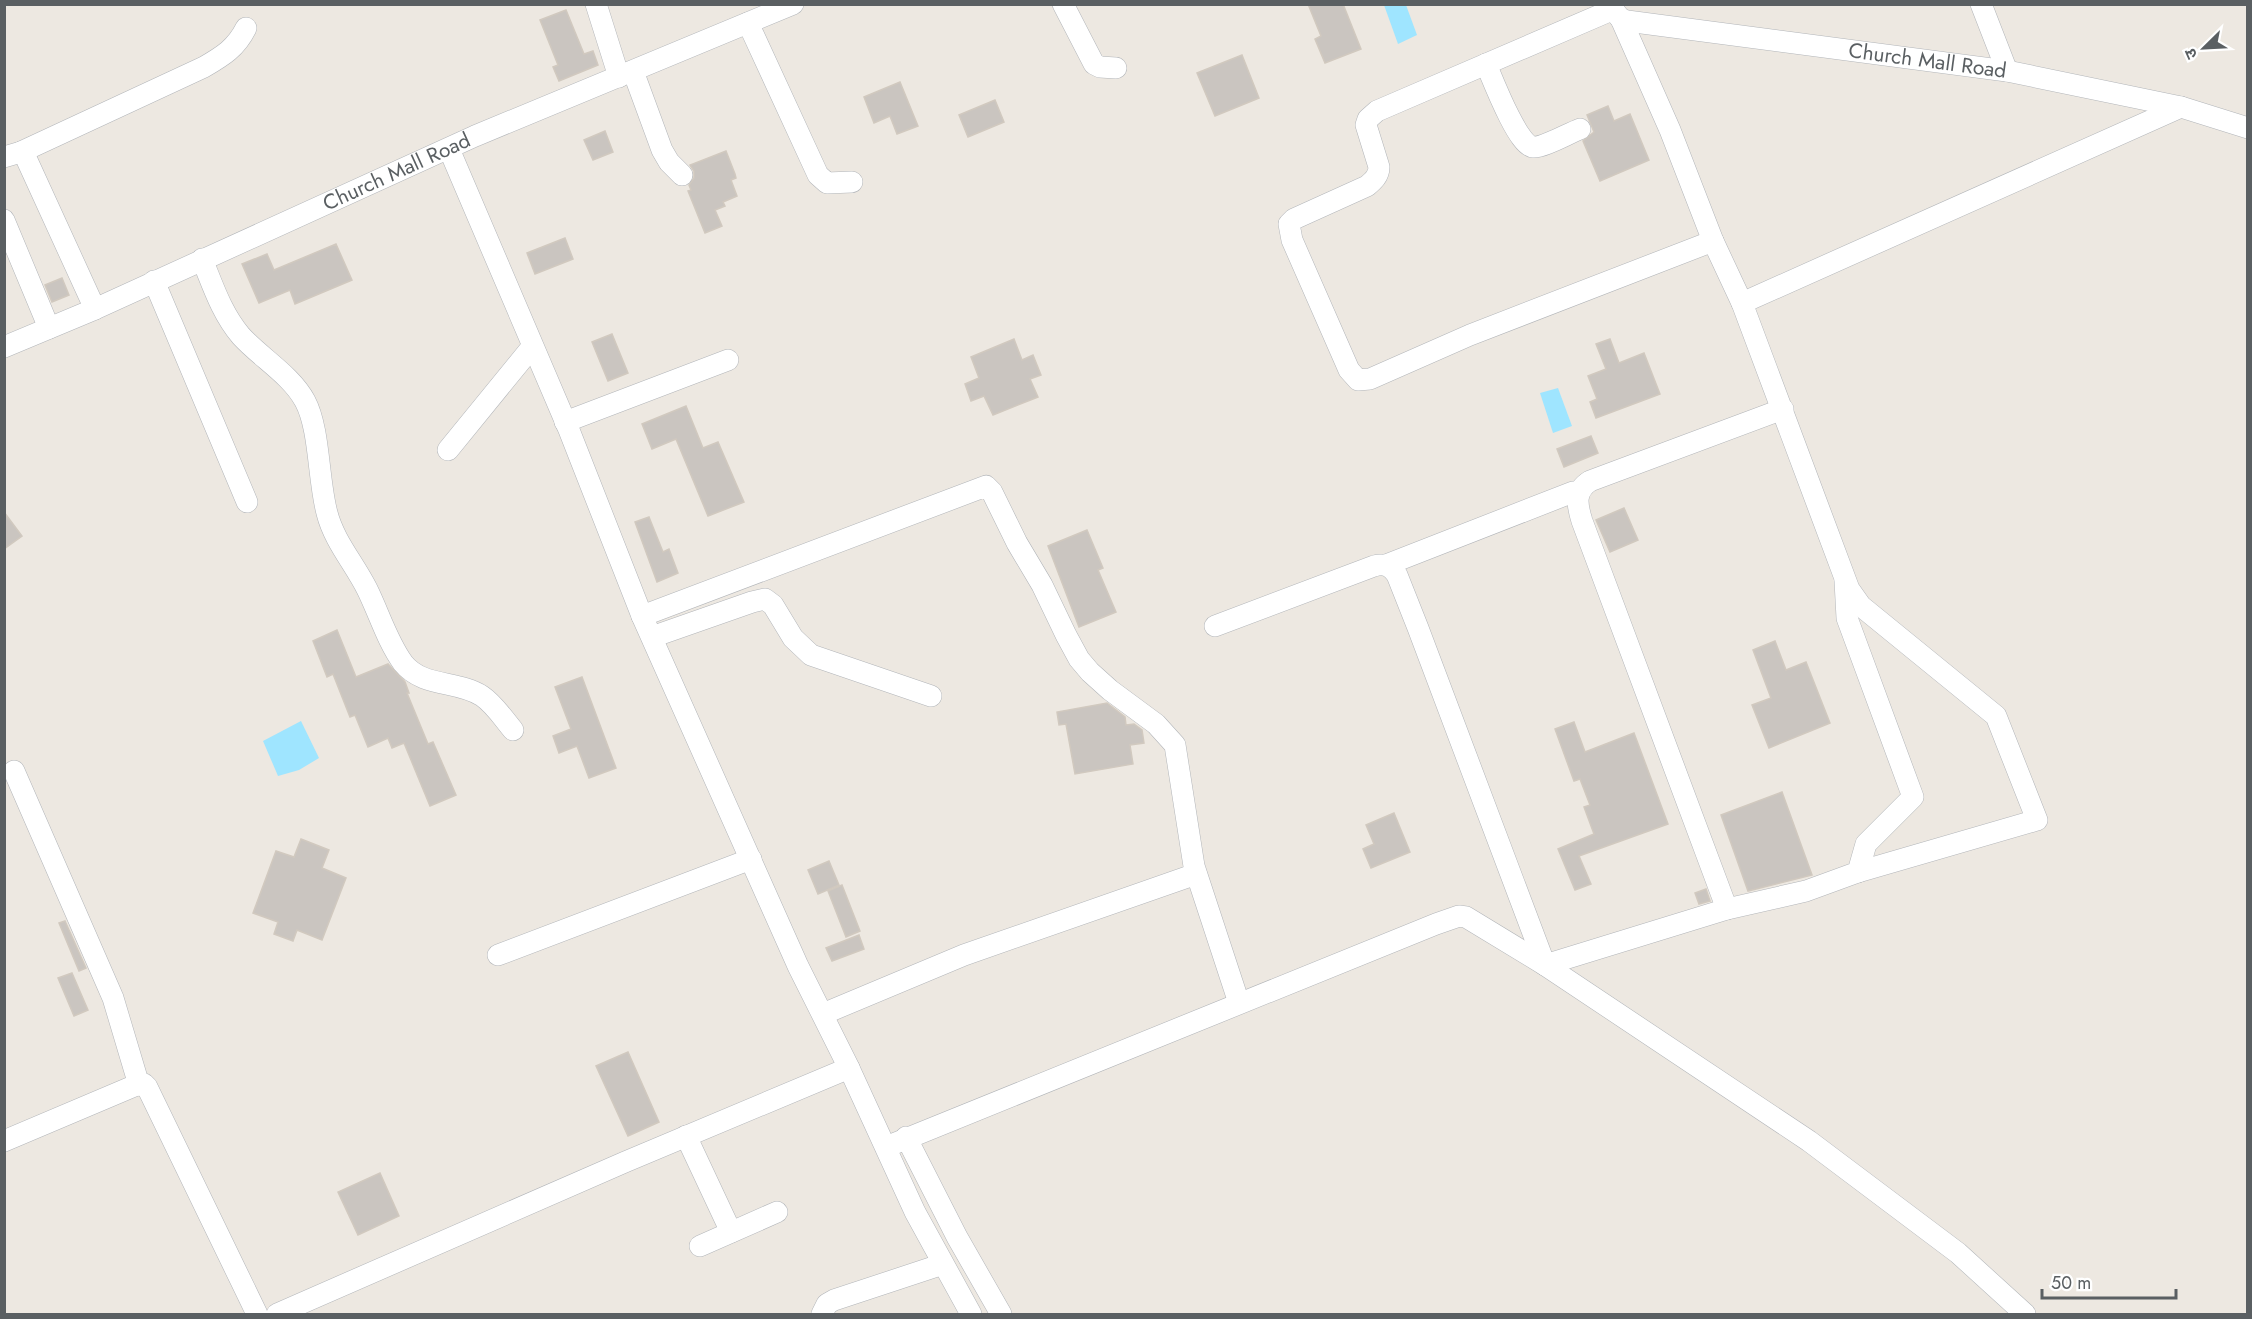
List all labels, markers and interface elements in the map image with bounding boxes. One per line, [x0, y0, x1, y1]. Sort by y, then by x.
north arrow [2174, 18, 2234, 78]
street label: Church Mall Road [1847, 35, 2008, 86]
text: उ [2178, 44, 2203, 63]
street label: Church Mall Road [318, 125, 475, 218]
scale bar [2042, 1262, 2176, 1300]
text: 50 m [2051, 1270, 2091, 1296]

